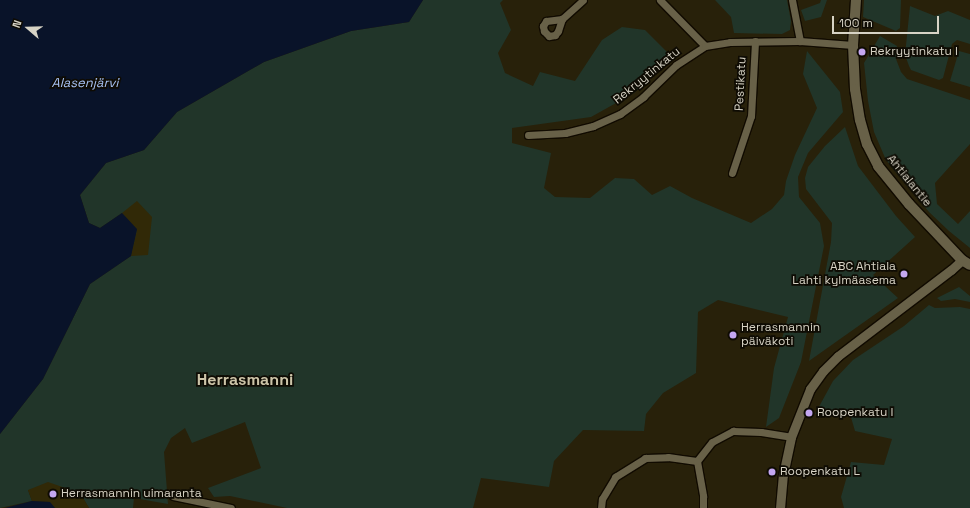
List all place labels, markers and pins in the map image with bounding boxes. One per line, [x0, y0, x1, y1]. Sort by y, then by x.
place label: Rekryytinkatu I [870, 45, 958, 59]
marker: Rekryytinkatu I [857, 47, 867, 57]
place label: ABC Ahtiala Lahti kylmäasema [792, 260, 896, 288]
marker: ABC Ahtiala Lahti kylmäasema [899, 269, 909, 279]
place label: Herrasmannin päiväkoti [741, 321, 820, 349]
marker: Herrasmannin päiväkoti [728, 330, 738, 340]
place label: Roopenkatu I [817, 406, 893, 420]
marker: Roopenkatu I [804, 408, 814, 418]
place label: Roopenkatu L [780, 465, 860, 479]
marker: Roopenkatu L [767, 467, 777, 477]
place label: Herrasmannin uimaranta [61, 487, 202, 501]
marker: Herrasmannin uimaranta [48, 489, 58, 499]

